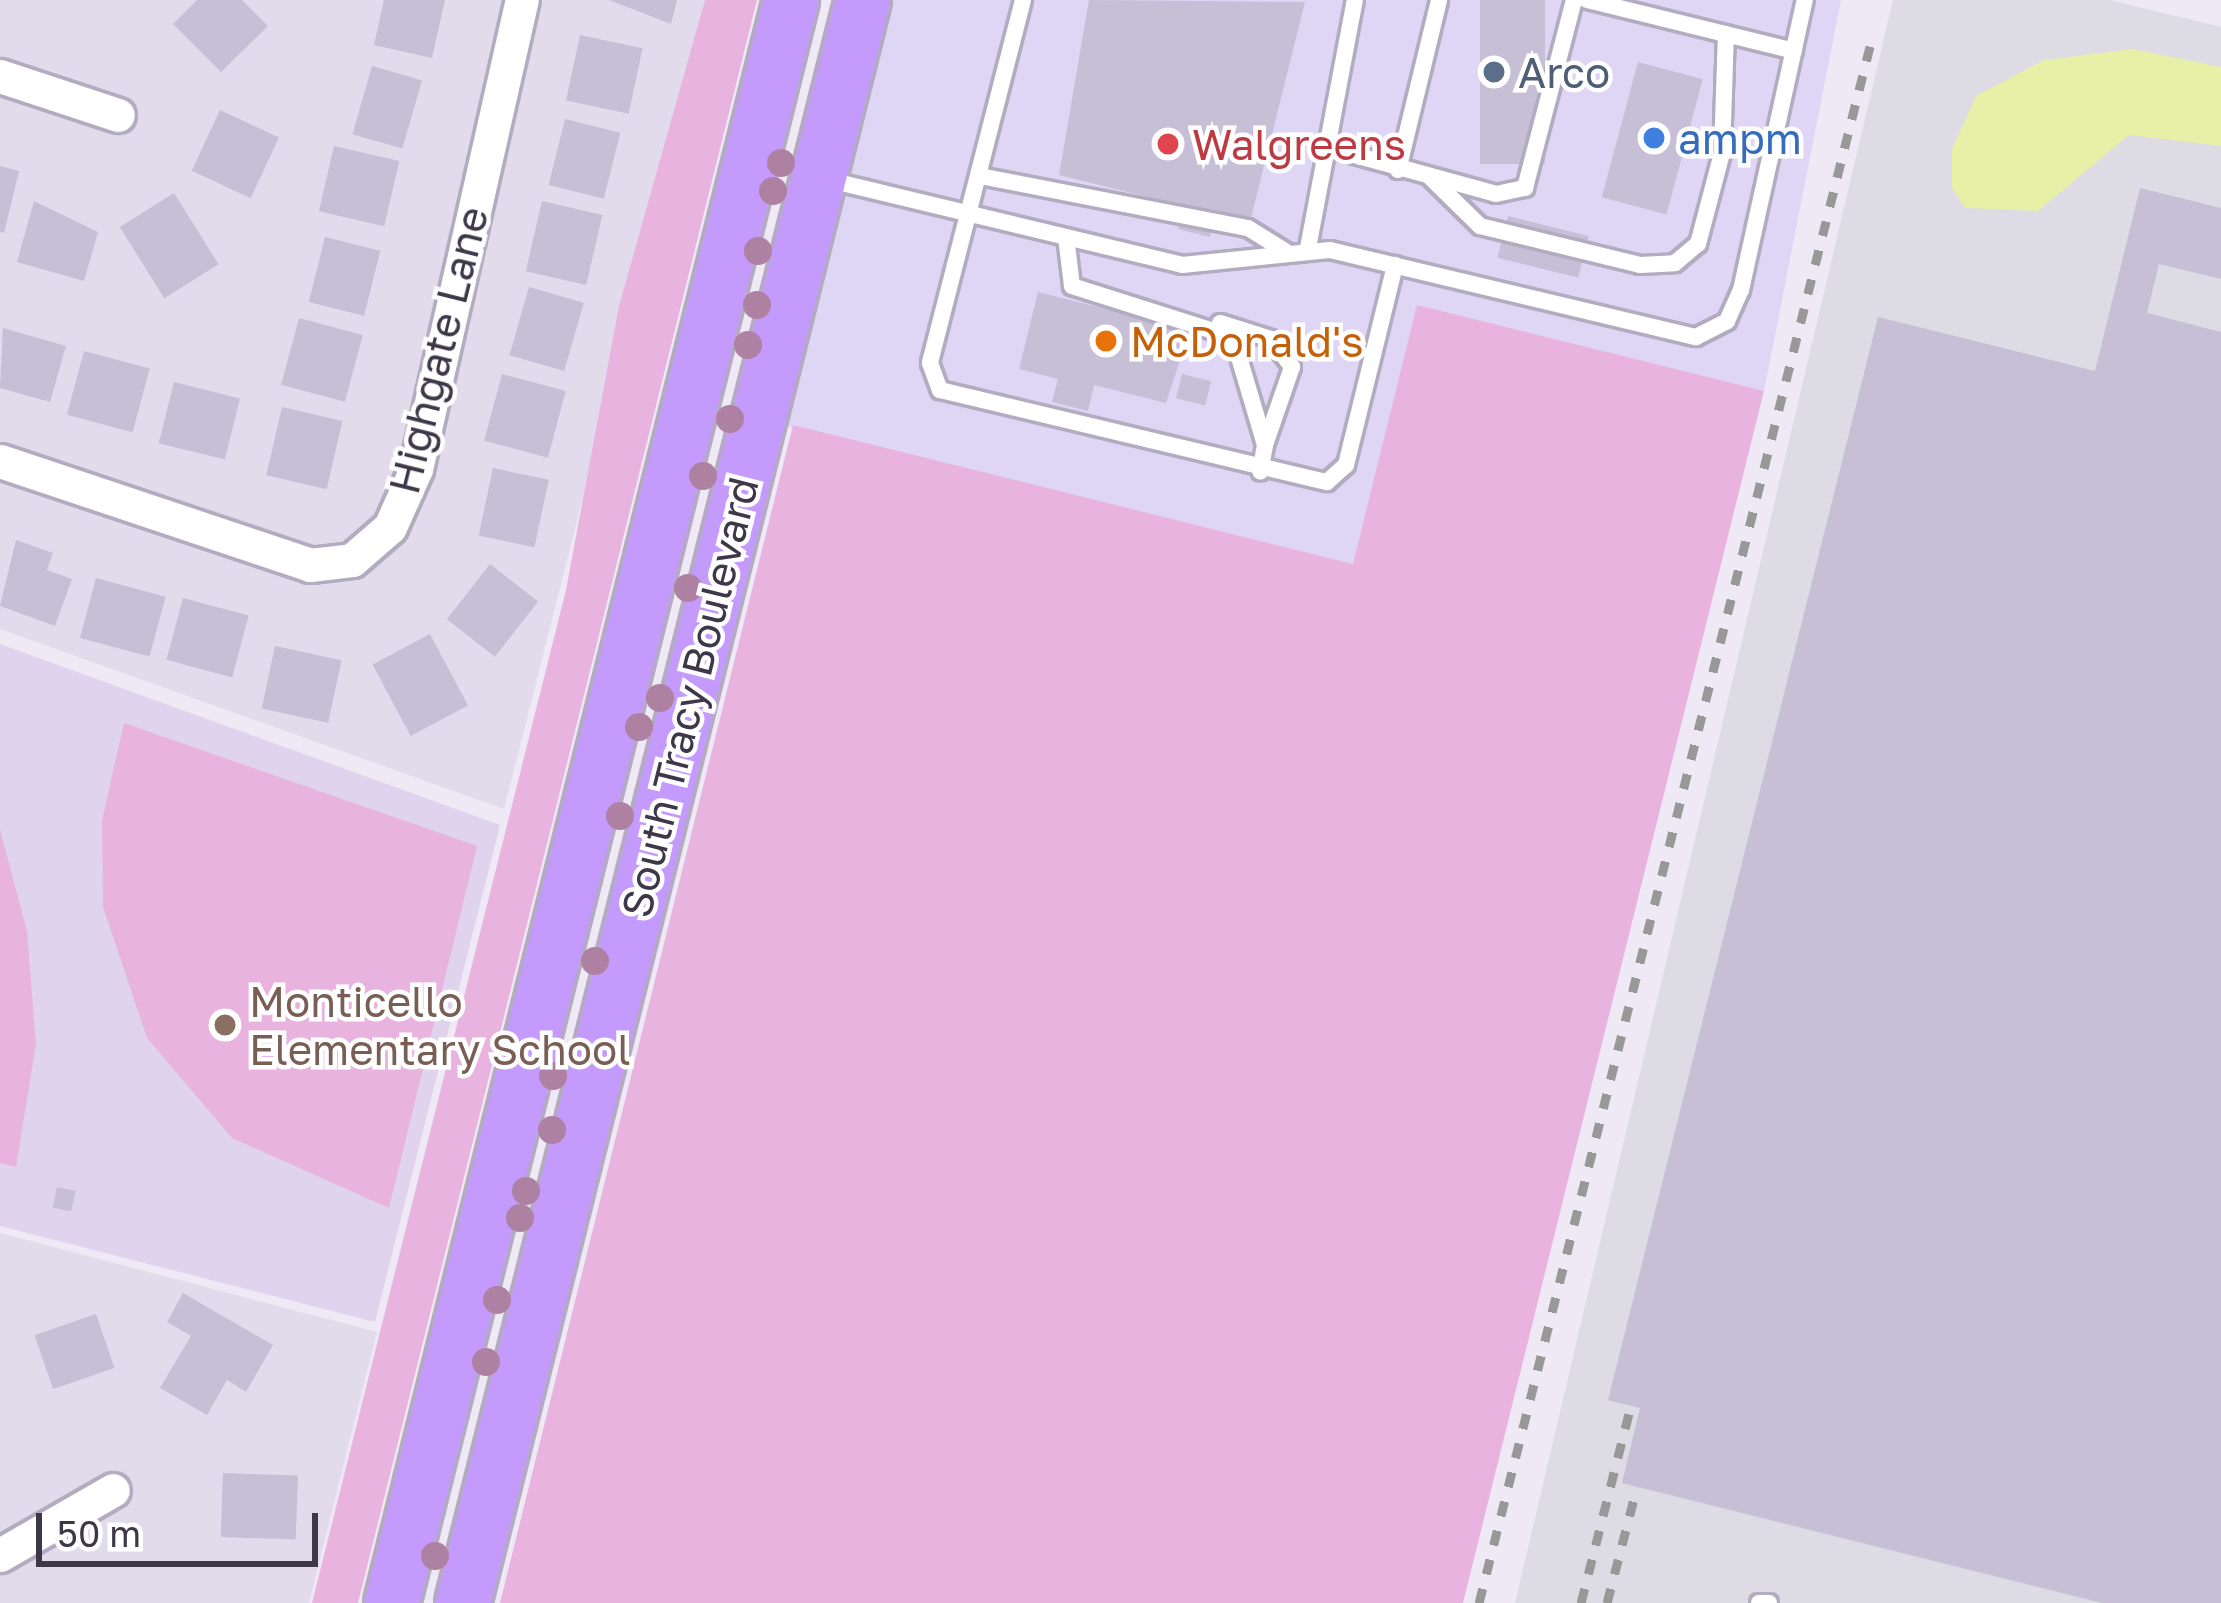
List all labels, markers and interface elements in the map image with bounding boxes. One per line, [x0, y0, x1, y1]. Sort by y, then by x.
place label: Arco [1518, 47, 1610, 97]
marker: Arco [1481, 59, 1507, 85]
place label: ampm [1678, 113, 1802, 163]
place label: Walgreens [1192, 119, 1406, 169]
marker: ampm [1641, 125, 1667, 151]
marker: Walgreens [1155, 131, 1181, 157]
street label: Highgate Lane [378, 201, 498, 499]
place label: McDonald's [1130, 316, 1364, 366]
marker: McDonald's [1093, 328, 1119, 354]
street label: South Tracy Boulevard [610, 472, 768, 922]
place label: Monticello Elementary School [249, 976, 631, 1074]
marker: Monticello Elementary School [212, 1012, 238, 1038]
scale bar [42, 1489, 324, 1563]
text: 50 m [57, 1512, 141, 1555]

